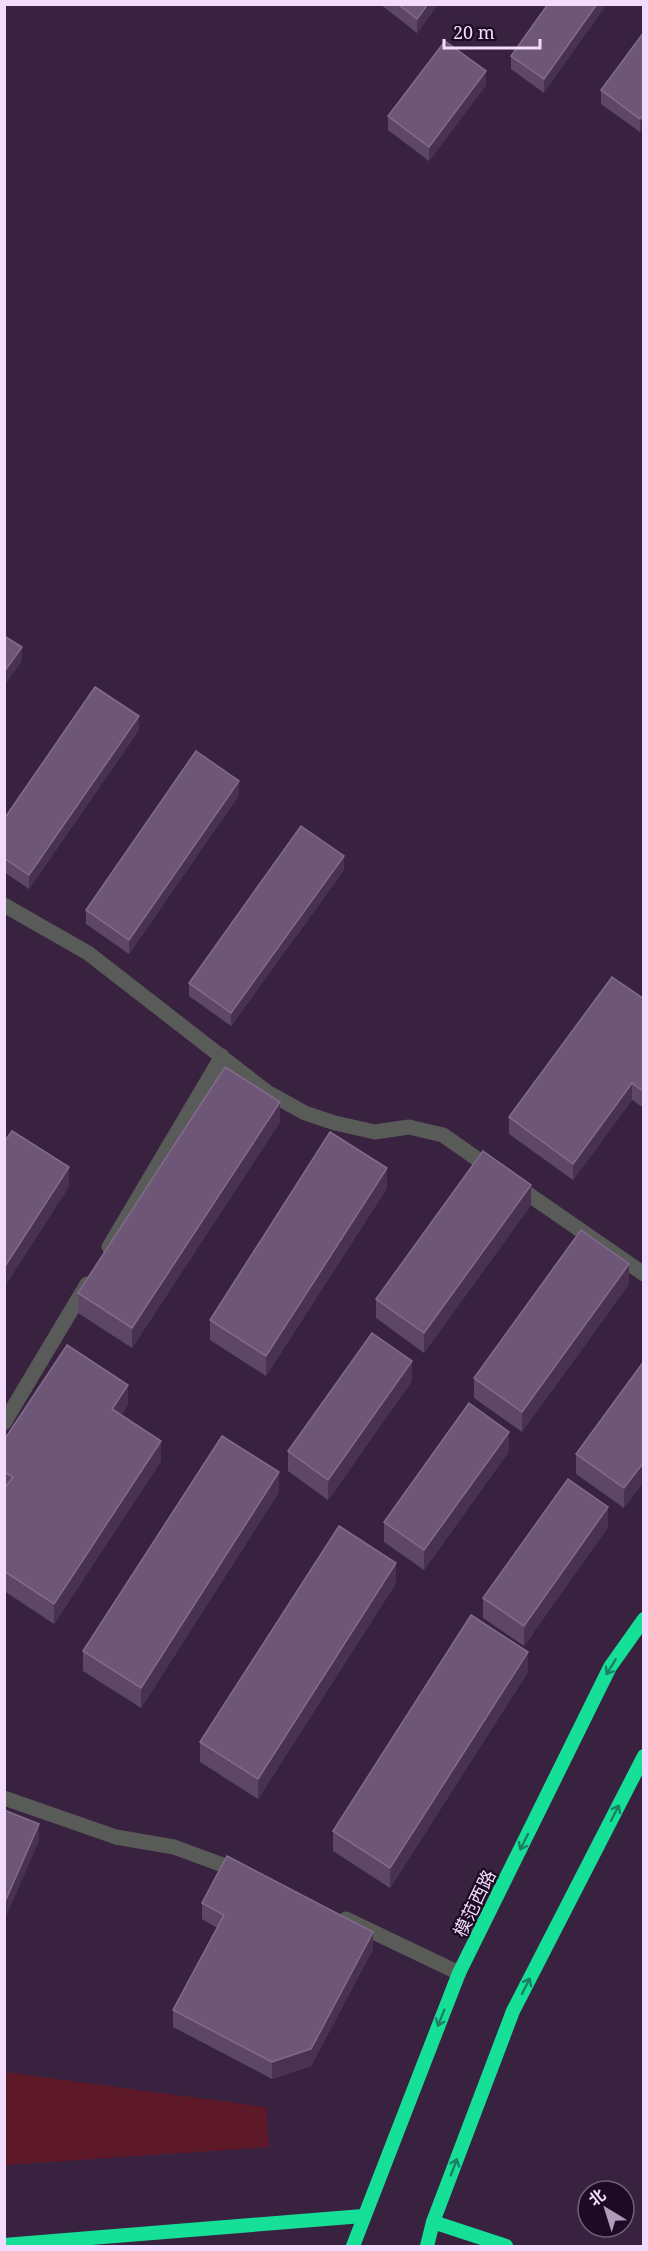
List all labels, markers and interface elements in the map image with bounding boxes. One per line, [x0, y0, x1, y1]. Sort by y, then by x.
scale bar [444, 12, 540, 50]
text: 20 m [453, 20, 495, 44]
one-way arrow [604, 1658, 616, 1675]
one-way arrow [609, 1804, 621, 1822]
one-way arrow [517, 1832, 529, 1850]
street label: 模范西路 [447, 1865, 501, 1941]
one-way arrow [521, 1978, 532, 1996]
one-way arrow [435, 2009, 446, 2027]
one-way arrow [449, 2159, 460, 2177]
north arrow [576, 2179, 636, 2239]
text: 北 [584, 2184, 610, 2211]

